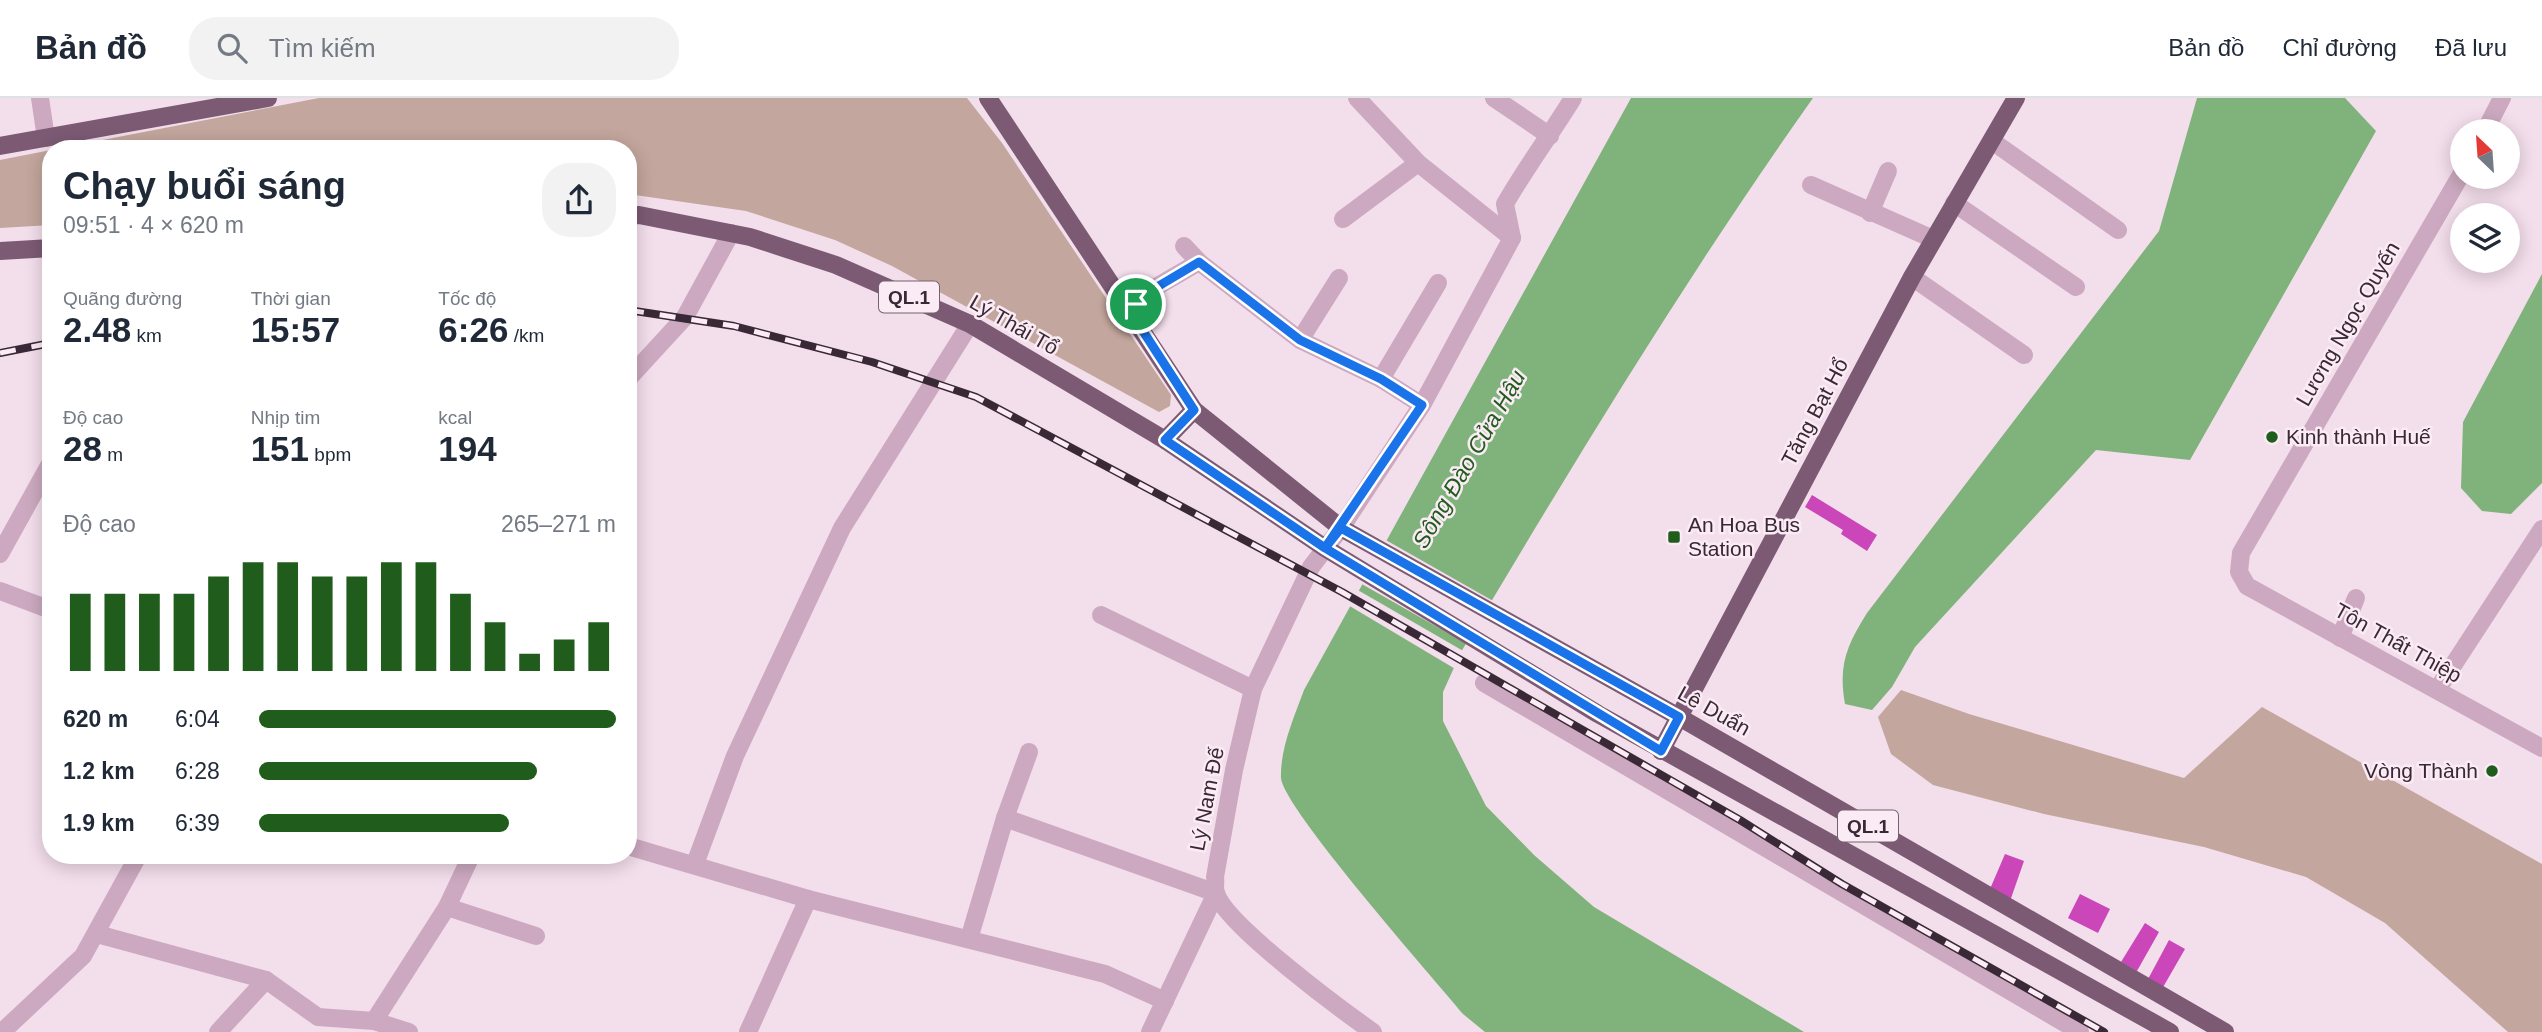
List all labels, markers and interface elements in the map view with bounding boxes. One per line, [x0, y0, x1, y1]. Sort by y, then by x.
search box [189, 17, 679, 80]
text: Bản đồ [35, 29, 147, 66]
icon: search [213, 29, 251, 67]
text: Tìm kiếm [269, 33, 376, 63]
text: Bản đồ [2168, 34, 2244, 61]
text: Chỉ đường [2282, 34, 2397, 61]
text: Đã lưu [2435, 34, 2507, 61]
north arrow [2450, 119, 2520, 189]
map controls [2450, 119, 2520, 273]
button: share [542, 163, 616, 237]
text: Chạy buổi sáng [63, 165, 346, 207]
button: layers [2450, 203, 2520, 273]
text: 09:51 · 4 × 620 m [63, 212, 244, 238]
street label: Lương Ngọc Quyến [2291, 238, 2404, 410]
pin [1106, 274, 1166, 334]
road number: QL.1 [879, 281, 939, 312]
icon: arrive [1117, 285, 1155, 323]
text: Quãng đường [63, 288, 182, 309]
text: Thời gian [251, 288, 331, 309]
text: Tốc độ [438, 288, 496, 309]
street label: Lý Thái Tổ [966, 290, 1063, 359]
text: 2.48 [63, 310, 131, 349]
text: 15:57 [251, 310, 340, 349]
text: 6:26 [438, 310, 508, 349]
text: km [131, 325, 162, 346]
text: /km [508, 325, 544, 346]
street label: Tăng Bạt Hổ [1777, 354, 1852, 469]
water label: Sông Đào Cửa Hậu [1407, 365, 1531, 553]
text: Độ cao [63, 407, 123, 428]
text: Nhịp tim [251, 407, 320, 428]
text: kcal [438, 407, 472, 428]
place label: Kinh thành Huế [2286, 425, 2431, 448]
text: 28 [63, 429, 102, 468]
text: 151 [251, 429, 309, 468]
text: 194 [438, 429, 497, 468]
marker: Kinh thành Huế [2264, 429, 2280, 445]
text: m [102, 444, 123, 465]
text: bpm [309, 444, 351, 465]
text: Độ cao [63, 511, 136, 537]
text: 265–271 m [501, 511, 616, 537]
place label: An Hoa Bus Station [1688, 513, 1800, 560]
marker: An Hoa Bus Station [1666, 529, 1682, 545]
street label: Tôn Thất Thiệp [2331, 598, 2466, 687]
street label: Lê Duẩn [1674, 681, 1755, 740]
text: 620 m [63, 706, 128, 732]
text: 6:04 [175, 706, 220, 732]
street label: Lý Nam Đế [1185, 745, 1228, 853]
text: 1.2 km [63, 758, 135, 784]
text: 6:28 [175, 758, 220, 784]
place label: Vòng Thành [2364, 759, 2478, 782]
marker: Vòng Thành [2484, 763, 2500, 779]
text: 1.9 km [63, 810, 135, 836]
text: 6:39 [175, 810, 220, 836]
road number: QL.1 [1838, 810, 1898, 842]

